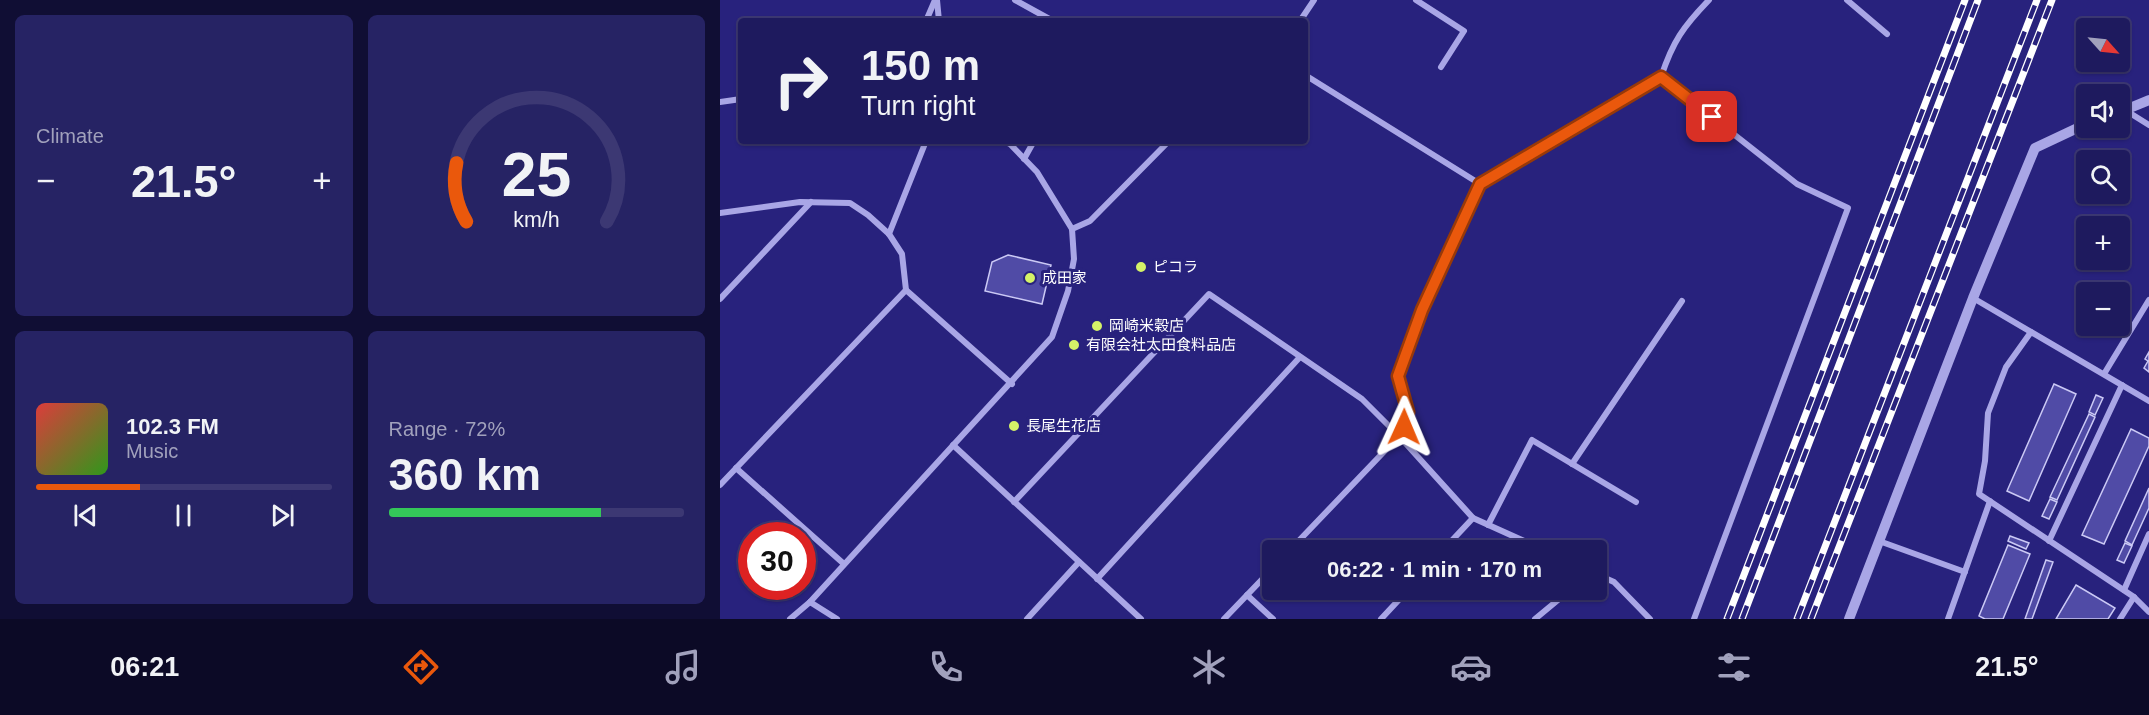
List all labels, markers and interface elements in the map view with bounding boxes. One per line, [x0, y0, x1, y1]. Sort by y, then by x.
north arrow [2076, 18, 2130, 72]
map controls [2076, 18, 2130, 336]
icon: right [762, 42, 840, 120]
text: 150 m [861, 42, 980, 89]
button: sound [2076, 84, 2130, 138]
text: Turn right [861, 91, 976, 121]
pin [1686, 91, 1737, 142]
icon: arrive [1695, 100, 1728, 133]
text: Climate [36, 125, 104, 147]
text: 25 [502, 140, 571, 209]
button: search [2076, 150, 2130, 204]
text: 21.5° [131, 156, 237, 207]
text: − [36, 162, 55, 199]
text: + [312, 162, 332, 199]
text: km/h [513, 209, 559, 233]
button: + [2076, 216, 2130, 270]
place label: ピコラ [1153, 258, 1198, 275]
marker: ピコラ [1134, 260, 1148, 274]
place label: 成田家 [1042, 269, 1087, 286]
marker: 成田家 [1023, 271, 1037, 285]
button: − [2076, 282, 2130, 336]
place label: 岡崎米穀店 [1109, 317, 1184, 334]
marker: 岡崎米穀店 [1090, 319, 1104, 333]
place label: 有限会社太田食料品店 [1086, 336, 1236, 353]
marker: 有限会社太田食料品店 [1067, 338, 1081, 352]
position arrow [1372, 395, 1436, 459]
text: 102.3 FM [126, 414, 219, 439]
place label: 長尾生花店 [1026, 417, 1101, 434]
text: Range · 72% [389, 418, 505, 440]
marker: 長尾生花店 [1007, 419, 1021, 433]
text: Music [126, 440, 178, 462]
text: 360 km [389, 449, 541, 500]
icon: previous [69, 499, 102, 532]
icon: pause [167, 499, 200, 532]
icon: next [266, 499, 299, 532]
speed limit sign: 30 [738, 522, 816, 600]
text: 06:22 · 1 min · 170 m [1327, 557, 1542, 582]
icon: directions [400, 646, 442, 688]
icon: music [662, 646, 704, 688]
icon: phone [925, 646, 967, 688]
icon: climate [1188, 646, 1230, 688]
icon: car [1450, 646, 1492, 688]
icon: filters [1713, 646, 1755, 688]
text: 06:21 [110, 652, 179, 682]
text: 21.5° [1975, 652, 2039, 682]

